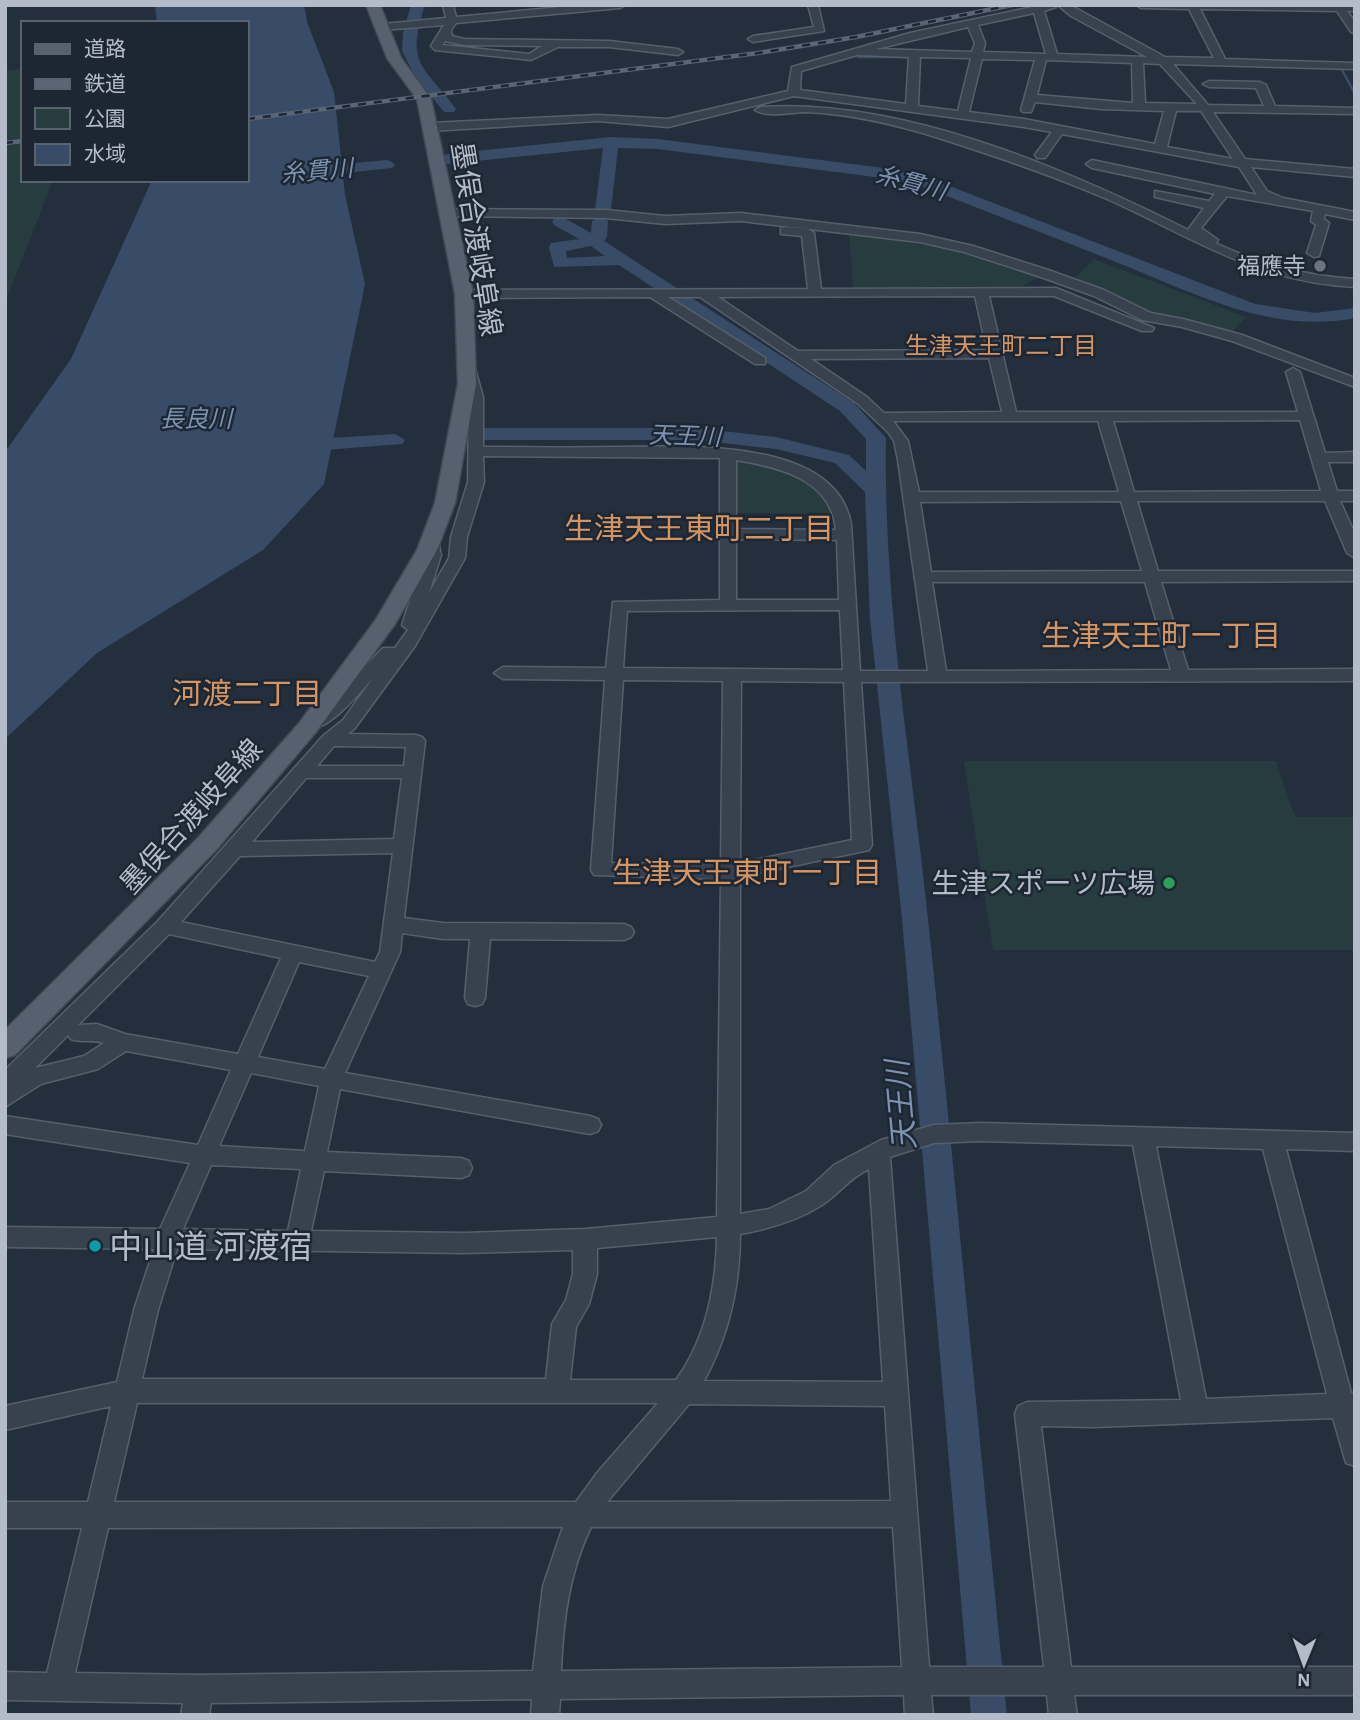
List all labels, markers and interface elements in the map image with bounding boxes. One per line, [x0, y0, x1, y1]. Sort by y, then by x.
legend [21, 21, 248, 182]
text: 道路 [84, 38, 126, 60]
text: 鉄道 [84, 73, 126, 95]
text: 公園 [84, 109, 126, 130]
street label: 墨俣合渡岐阜線 [446, 140, 506, 338]
text: 水域 [84, 143, 126, 165]
water label: 糸貫川 [280, 155, 357, 187]
water label: 糸貫川 [873, 161, 952, 206]
place label: 福應寺 [1237, 254, 1306, 279]
marker: 福應寺 [1312, 258, 1328, 274]
district label: 生津天王町二丁目 [905, 333, 1097, 359]
water label: 長良川 [160, 406, 235, 432]
water label: 天王川 [649, 424, 724, 450]
district label: 生津天王東町二丁目 [564, 513, 834, 545]
district label: 生津天王町一丁目 [1041, 620, 1281, 652]
district label: 河渡二丁目 [172, 678, 322, 710]
street label: 墨俣合渡岐阜線 [115, 734, 268, 900]
district label: 生津天王東町一丁目 [612, 857, 882, 889]
place label: 生津スポーツ広場 [932, 869, 1155, 899]
marker: 生津スポーツ広場 [1161, 875, 1177, 891]
water label: 天王川 [883, 1056, 921, 1151]
place label: 中山道 河渡宿 [109, 1230, 312, 1265]
marker: 中山道 河渡宿 [87, 1238, 103, 1254]
north arrow [1269, 1629, 1339, 1699]
text: N [1297, 1670, 1311, 1689]

